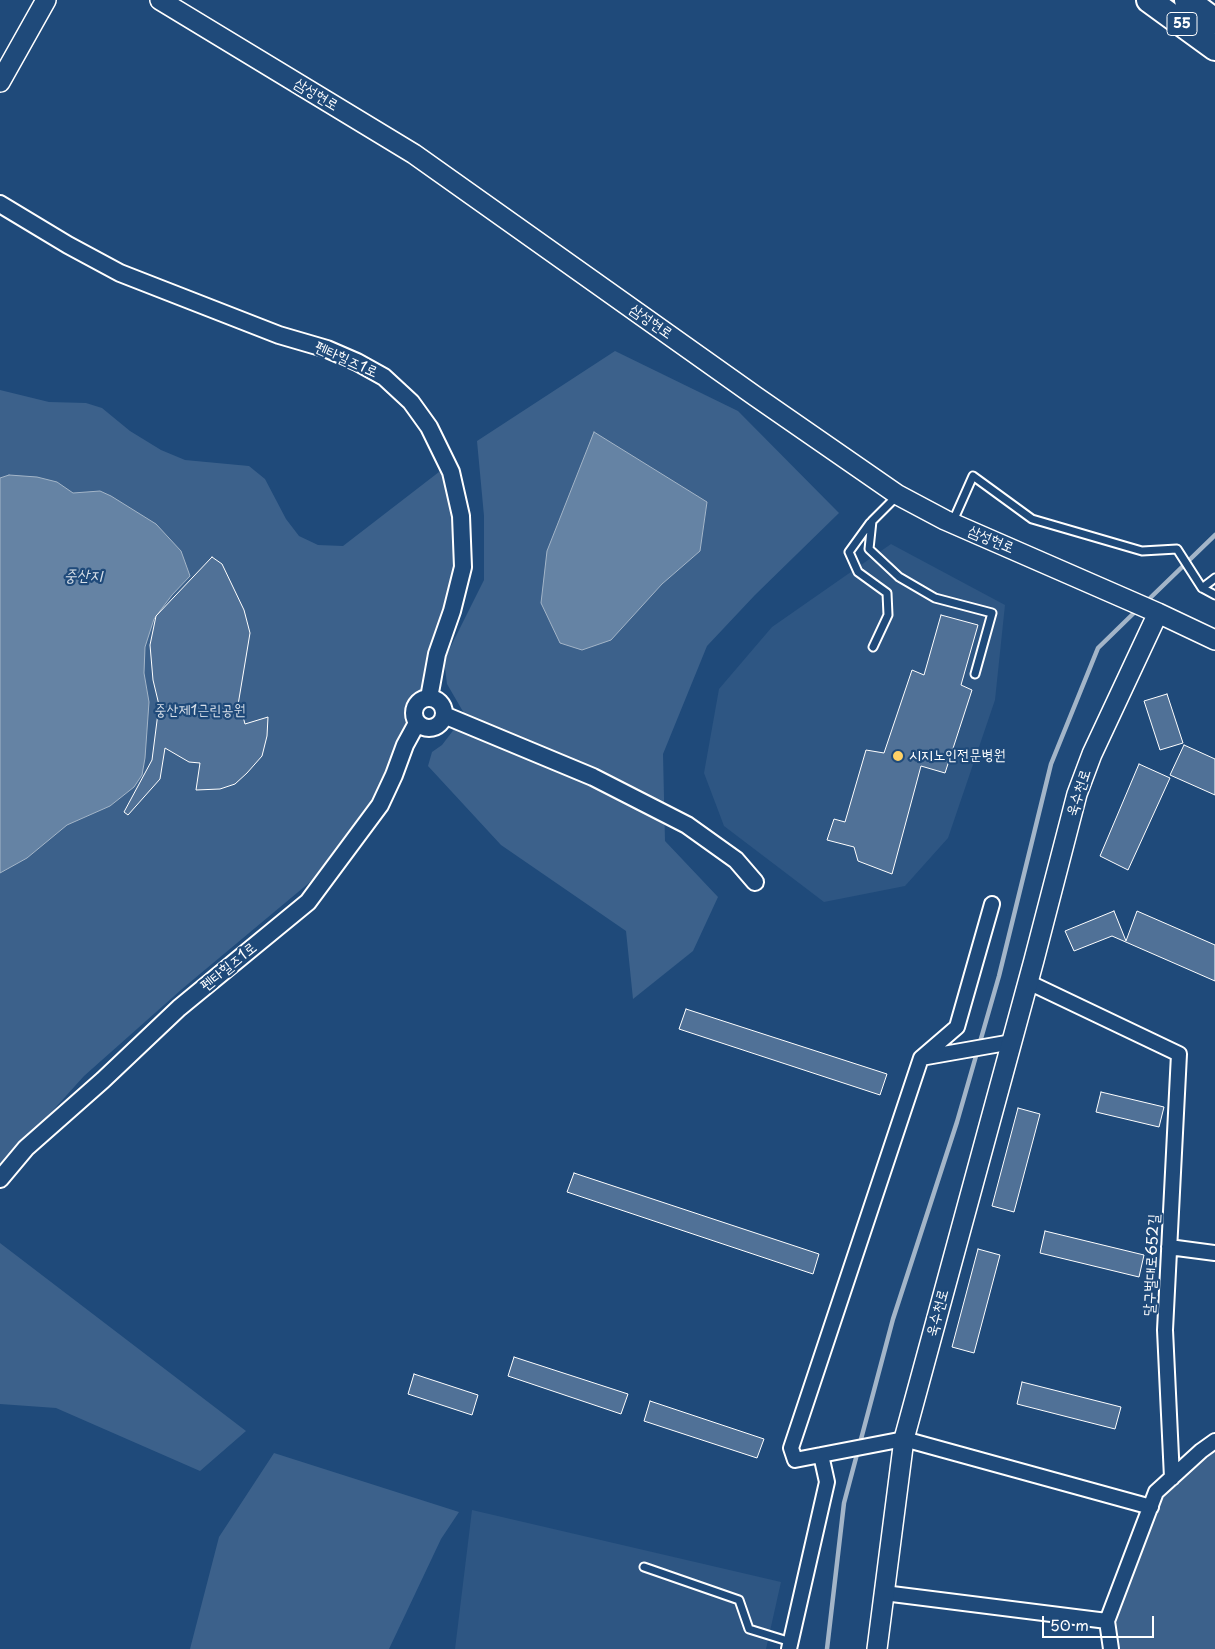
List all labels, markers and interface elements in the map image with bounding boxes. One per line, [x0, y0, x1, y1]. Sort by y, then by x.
road number: 55 [1167, 12, 1197, 36]
street label: 삼성현로 [291, 75, 341, 115]
street label: 삼성현로 [626, 301, 676, 343]
street label: 펜타힐즈1로 [312, 338, 380, 382]
street label: 삼성현로 [965, 522, 1017, 558]
water label: 중산지 [64, 567, 102, 587]
park label: 중산제1근린공원 [154, 702, 246, 720]
place label: 시지노인전문병원 [909, 747, 1006, 765]
marker: 시지노인전문병원 [891, 749, 905, 763]
street label: 욱수천로 [1063, 767, 1095, 819]
street label: 펜타힐즈1로 [197, 939, 261, 995]
street label: 달구벌대로652길 [1140, 1213, 1164, 1317]
street label: 욱수천로 [923, 1287, 953, 1339]
scale bar [1045, 1606, 1158, 1638]
text: 50 m [1050, 1613, 1089, 1636]

